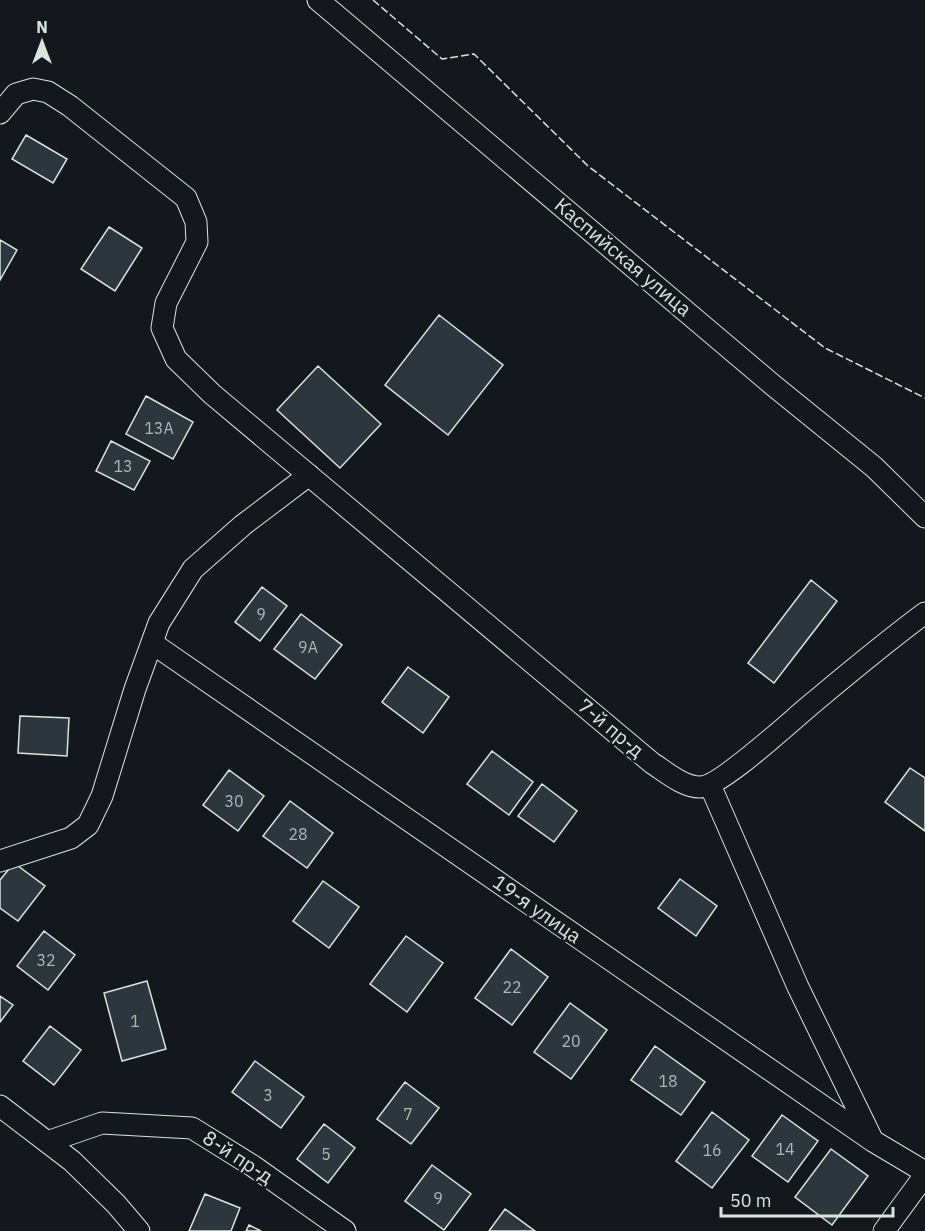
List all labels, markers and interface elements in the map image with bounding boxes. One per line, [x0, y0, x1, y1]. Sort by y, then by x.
north arrow [12, 12, 72, 72]
text: N [36, 17, 48, 37]
street label: Каспийская улица [549, 191, 698, 322]
house number: 13А [144, 418, 174, 438]
house number: 13 [113, 456, 133, 476]
house number: 9 [256, 604, 266, 624]
house number: 9А [298, 637, 318, 657]
street label: 7-й пр-д [572, 692, 650, 763]
house number: 30 [224, 791, 244, 811]
house number: 28 [288, 824, 308, 844]
street label: 19-я улица [487, 868, 587, 949]
house number: 32 [36, 950, 56, 970]
house number: 22 [502, 977, 522, 997]
house number: 1 [130, 1011, 140, 1031]
house number: 20 [561, 1031, 581, 1051]
house number: 18 [658, 1071, 678, 1091]
house number: 3 [263, 1085, 273, 1105]
house number: 7 [403, 1104, 413, 1124]
street label: 8-й пр-д [198, 1124, 279, 1189]
house number: 14 [775, 1139, 795, 1159]
house number: 16 [702, 1140, 722, 1160]
house number: 5 [321, 1144, 331, 1164]
scale bar [721, 1180, 894, 1218]
house number: 9 [433, 1188, 443, 1208]
text: 50 m [730, 1189, 772, 1212]

